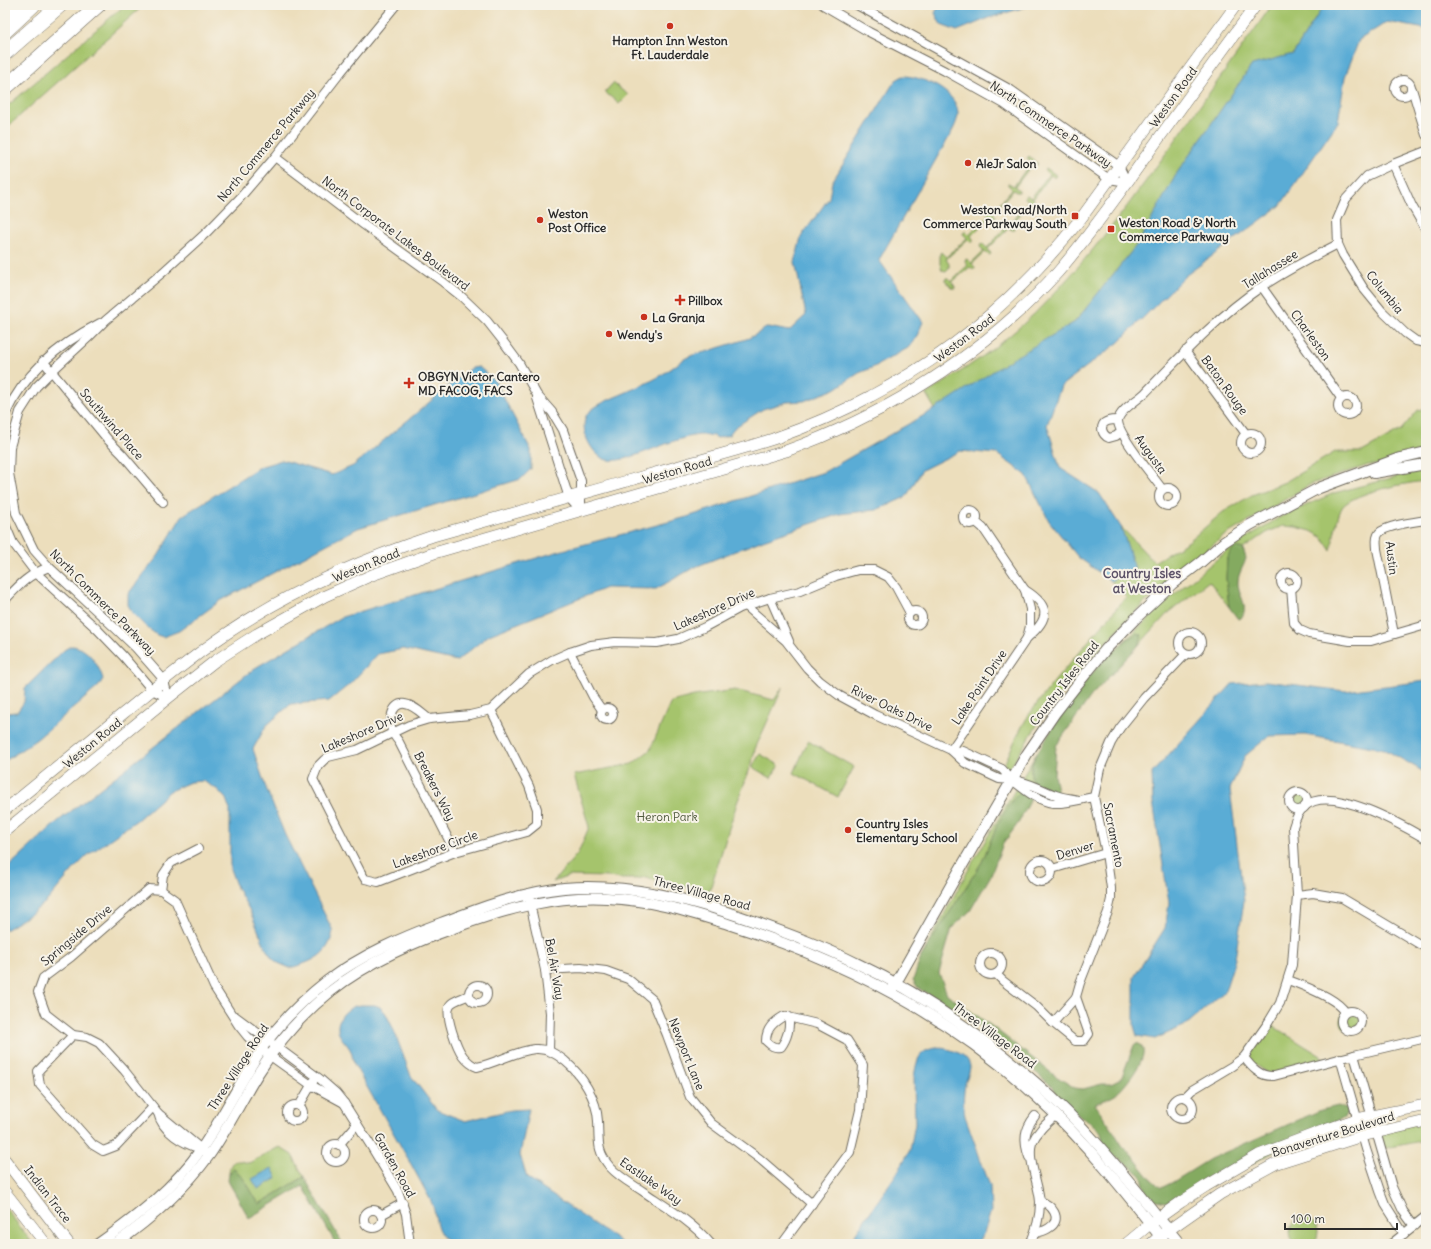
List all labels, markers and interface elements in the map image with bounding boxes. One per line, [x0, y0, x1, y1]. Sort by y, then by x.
marker: Hampton Inn Weston Ft. Lauderdale [665, 21, 675, 31]
place label: Hampton Inn Weston Ft. Lauderdale [612, 33, 728, 62]
street label: Weston Road [1146, 64, 1200, 130]
street label: North Commerce Parkway [987, 78, 1115, 170]
street label: North Commerce Parkway [214, 85, 318, 205]
place label: AleJr Salon [976, 156, 1036, 171]
marker: AleJr Salon [963, 158, 973, 168]
street label: North Corporate Lakes Boulevard [319, 173, 473, 293]
place label: Weston Road/North Commerce Parkway South [923, 202, 1067, 232]
place label: Weston Post Office [548, 206, 607, 235]
marker: Weston Road/North Commerce Parkway South [1070, 211, 1080, 221]
marker: Weston Post Office [535, 215, 545, 225]
place label: Weston Road & North Commerce Parkway [1119, 215, 1236, 245]
marker: Weston Road & North Commerce Parkway [1106, 224, 1116, 234]
street label: Tallahassee [1240, 246, 1300, 292]
street label: Columbia [1363, 267, 1407, 317]
place label: Pillbox [688, 293, 722, 308]
marker: Pillbox [675, 295, 685, 305]
street label: Charleston [1288, 307, 1334, 363]
place label: La Granja [652, 310, 705, 325]
street label: Weston Road [931, 311, 997, 365]
marker: La Granja [639, 312, 649, 322]
place label: Wendy's [617, 327, 663, 343]
marker: Wendy's [604, 329, 614, 339]
street label: Baton Rouge [1198, 352, 1252, 418]
place label: OBGYN Victor Cantero MD FACOG, FACS [418, 369, 540, 398]
marker: OBGYN Victor Cantero MD FACOG, FACS [403, 377, 415, 389]
street label: Southwind Place [77, 385, 147, 463]
street label: Augusta [1132, 431, 1170, 477]
street label: Weston Road [641, 453, 713, 487]
street label: Austin [1382, 540, 1402, 576]
street label: Weston Road [330, 545, 402, 585]
street label: North Commerce Parkway [47, 546, 159, 658]
district label: Country Isles at Weston [1103, 565, 1181, 597]
street label: Lakeshore Drive [671, 584, 757, 634]
street label: Country Isles Road [1026, 638, 1102, 728]
street label: Lake Point Drive [948, 647, 1010, 727]
street label: River Oaks Drive [849, 682, 935, 734]
street label: Lakeshore Drive [319, 708, 405, 756]
street label: Weston Road [60, 715, 124, 771]
street label: Breakers Way [411, 749, 459, 823]
street label: Sacramento [1100, 801, 1128, 869]
park label: Heron Park [636, 809, 698, 824]
place label: Country Isles Elementary School [856, 816, 958, 846]
marker: Country Isles Elementary School [843, 825, 853, 835]
street label: Lakeshore Circle [390, 827, 480, 871]
street label: Denver [1054, 837, 1096, 863]
street label: Three Village Road [652, 873, 752, 913]
street label: Springside Drive [38, 901, 114, 969]
street label: Bel Air Way [542, 937, 568, 1001]
street label: Three Village Road [951, 999, 1039, 1071]
street label: Newport Lane [666, 1016, 708, 1092]
street label: Three Village Road [204, 1021, 272, 1113]
street label: Bonaventure Boulevard [1270, 1108, 1396, 1160]
street label: Garden Road [371, 1130, 419, 1200]
street label: Eastlake Way [617, 1154, 685, 1208]
street label: Indian Trace [21, 1163, 75, 1225]
scale bar [1285, 1205, 1397, 1231]
text: 100 m [1291, 1211, 1325, 1226]

